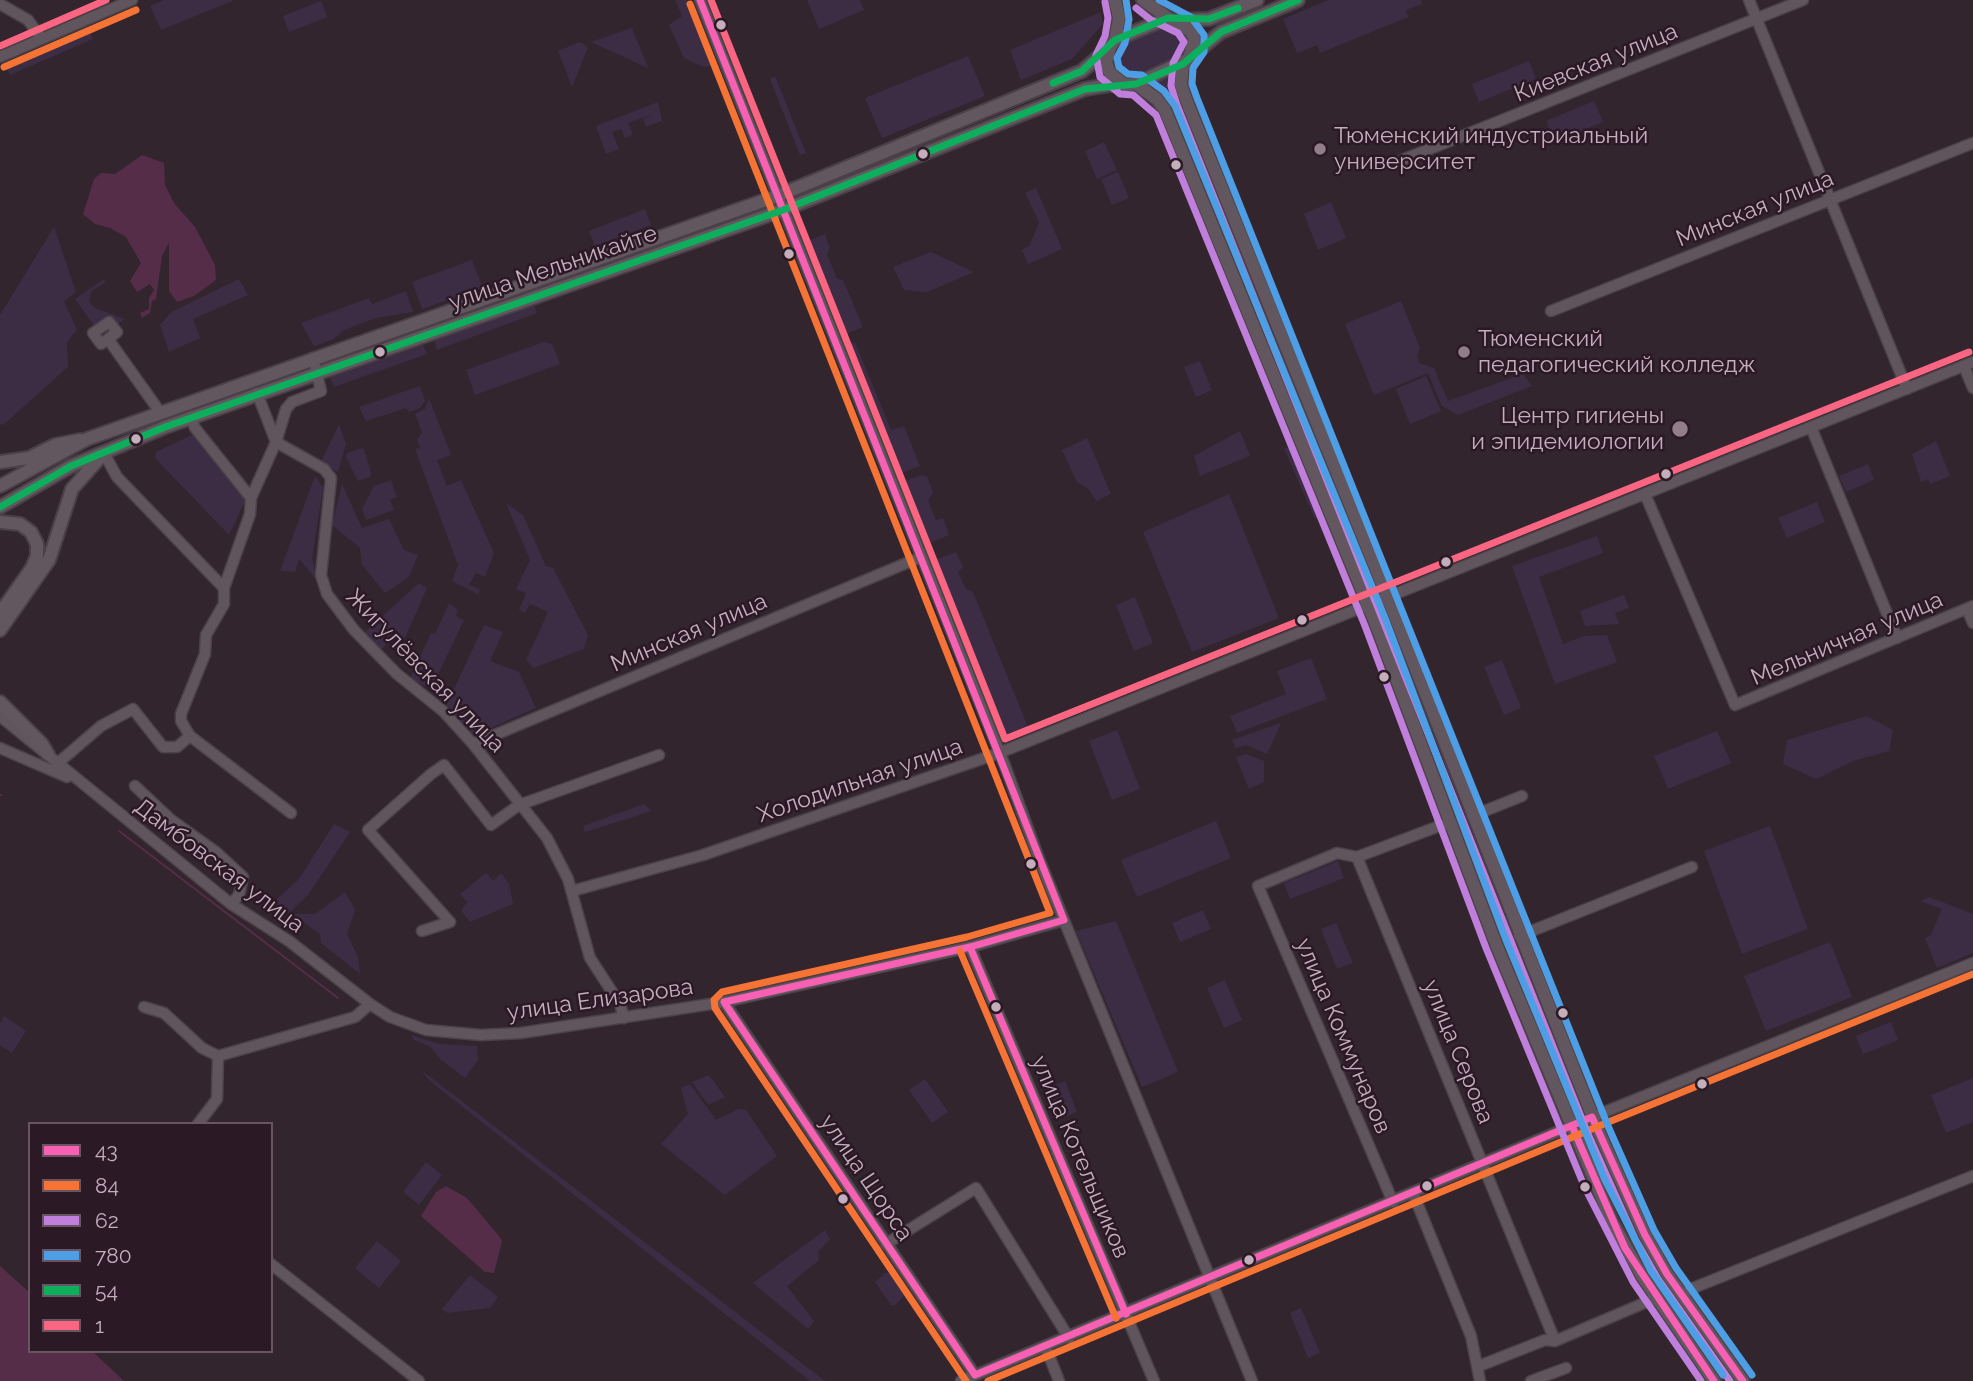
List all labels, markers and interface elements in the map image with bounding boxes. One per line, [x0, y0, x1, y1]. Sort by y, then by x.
unlabelled marker [714, 18, 728, 32]
street label: Киевская улица [1510, 18, 1682, 108]
place label: Тюменский индустриальный университет [1334, 122, 1648, 176]
marker: Тюменский индустриальный университет [1312, 141, 1328, 157]
unlabelled marker [916, 147, 930, 161]
unlabelled marker [1169, 158, 1183, 172]
street label: Минская улица [1672, 165, 1838, 253]
street label: улица Мельникайте [445, 219, 661, 317]
unlabelled marker [782, 247, 796, 261]
place label: Тюменский педагогический колледж [1478, 325, 1756, 379]
marker: Тюменский педагогический колледж [1456, 344, 1472, 360]
unlabelled marker [373, 345, 387, 359]
place label: Центр гигиены и эпидемиологии [1471, 402, 1664, 456]
marker: Центр гигиены и эпидемиологии [1670, 419, 1690, 439]
unlabelled marker [129, 432, 143, 446]
unlabelled marker [1659, 467, 1673, 481]
unlabelled marker [1439, 555, 1453, 569]
street label: Жигулёвская улица [340, 583, 510, 759]
street label: Мельничная улица [1747, 586, 1947, 692]
street label: Минская улица [607, 588, 771, 678]
unlabelled marker [1295, 613, 1309, 627]
unlabelled marker [1377, 670, 1391, 684]
street label: Холодильная улица [754, 733, 966, 829]
street label: Дамбовская улица [129, 793, 309, 939]
unlabelled marker [1024, 857, 1038, 871]
street label: улица Коммунаров [1289, 934, 1397, 1138]
street label: улица Елизарова [505, 973, 695, 1027]
street label: улица Серова [1417, 976, 1499, 1128]
unlabelled marker [989, 1000, 1003, 1014]
unlabelled marker [1556, 1006, 1570, 1020]
street label: улица Котельщиков [1025, 1052, 1135, 1262]
unlabelled marker [1695, 1077, 1709, 1091]
street label: улица Щорса [814, 1109, 918, 1247]
legend [28, 1122, 273, 1353]
text: 43 [95, 1138, 118, 1163]
text: 84 [95, 1173, 119, 1198]
unlabelled marker [1420, 1179, 1434, 1193]
unlabelled marker [1578, 1180, 1592, 1194]
unlabelled marker [836, 1192, 850, 1206]
text: 62 [95, 1208, 119, 1233]
text: 780 [95, 1243, 132, 1268]
unlabelled marker [1242, 1253, 1256, 1267]
text: 54 [95, 1278, 118, 1303]
text: 1 [95, 1313, 104, 1338]

